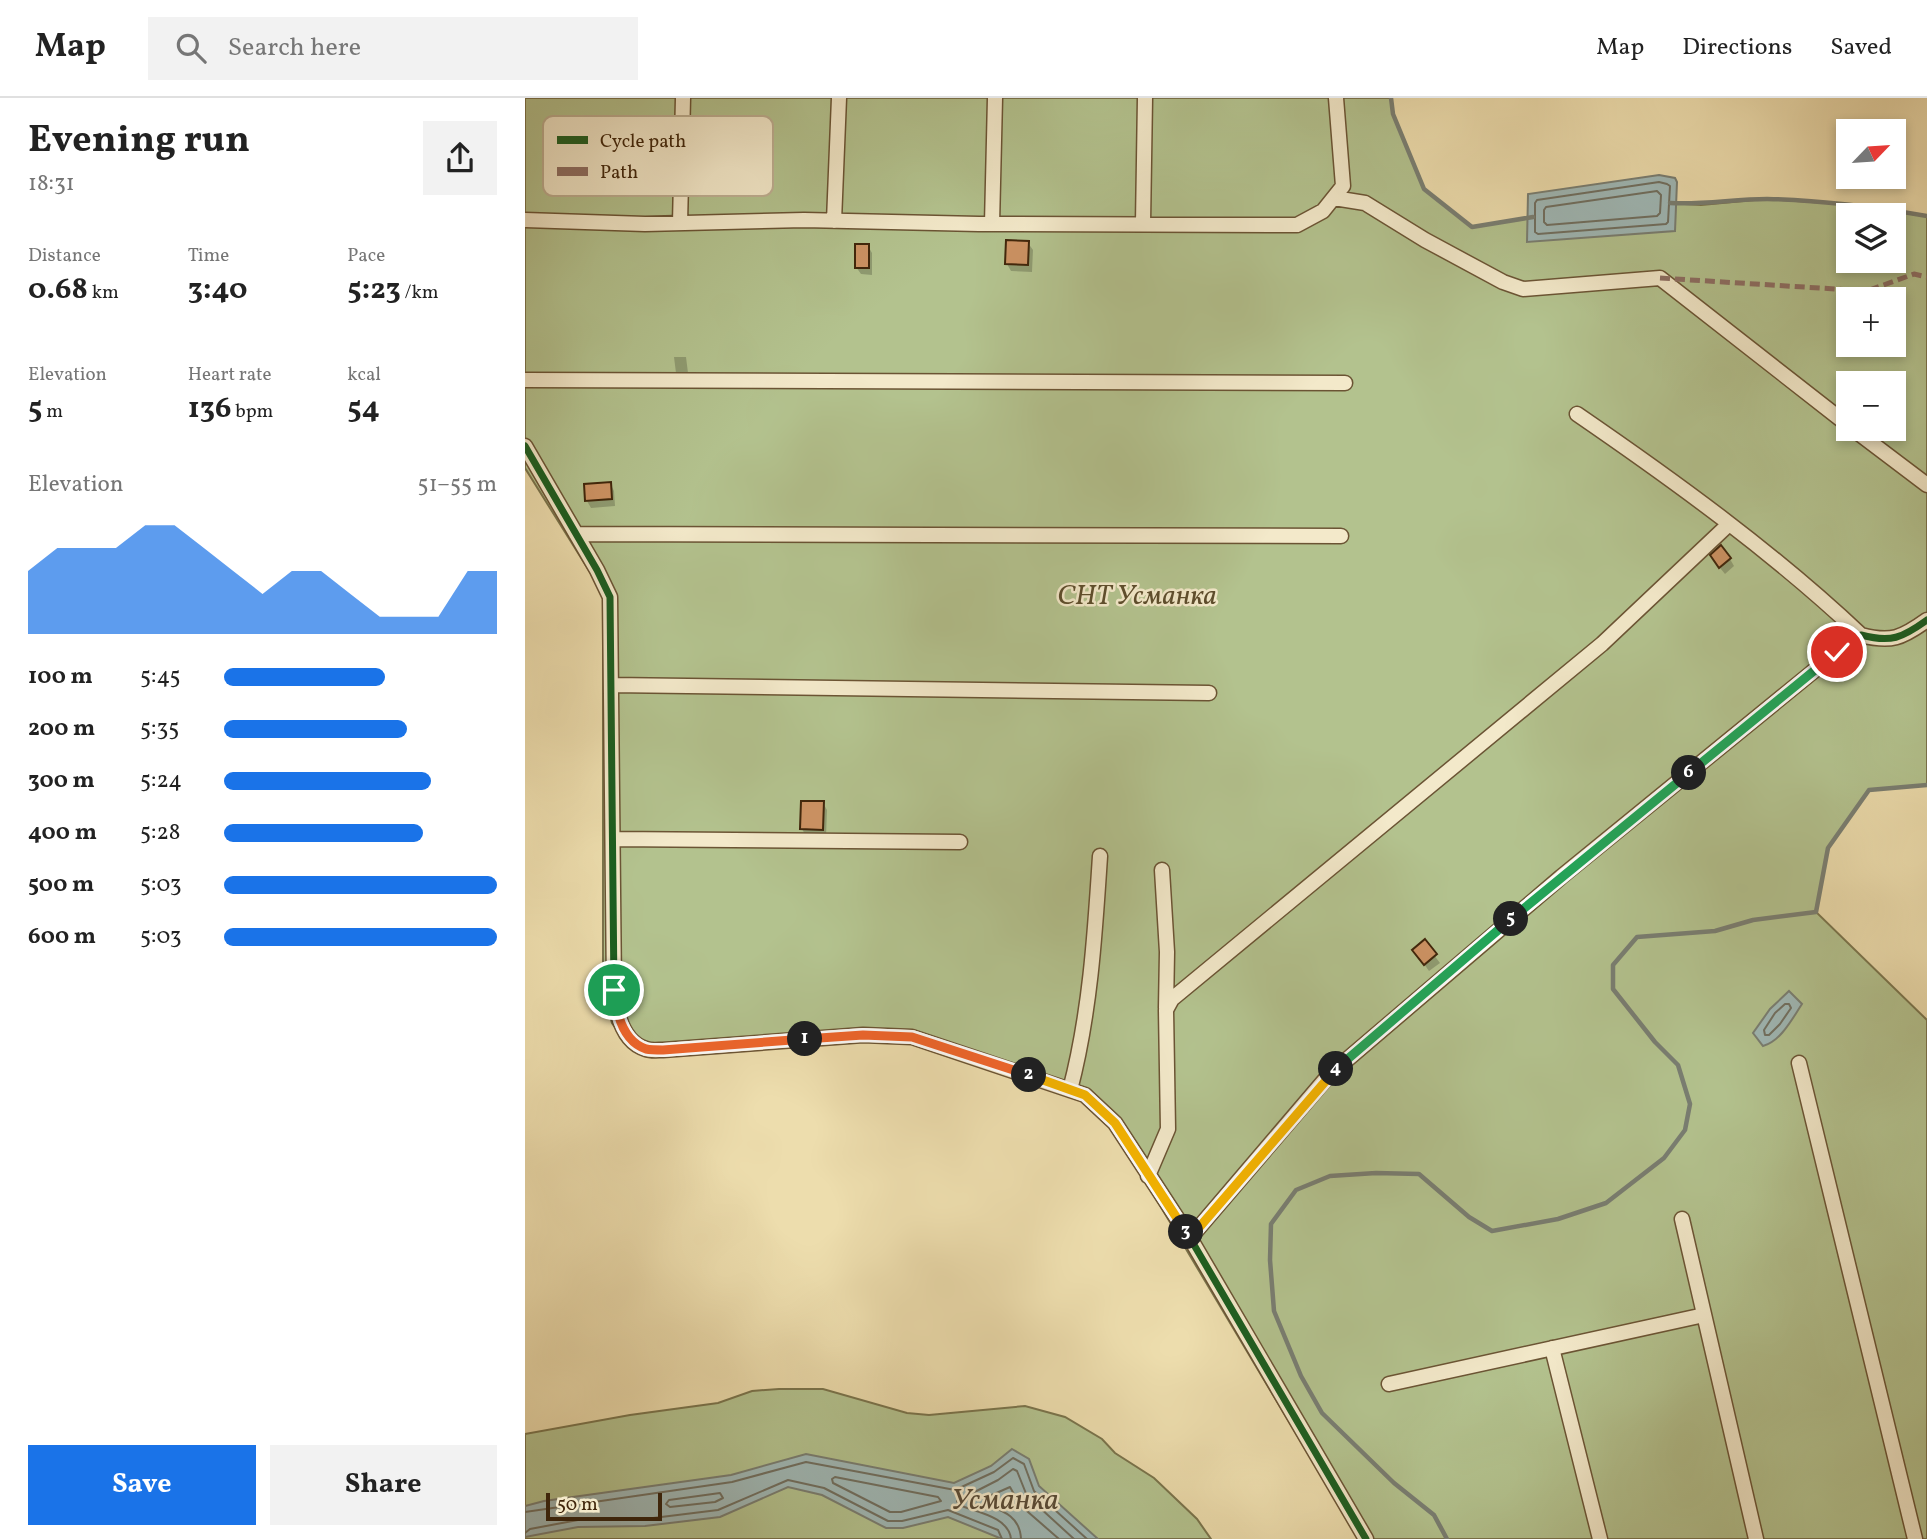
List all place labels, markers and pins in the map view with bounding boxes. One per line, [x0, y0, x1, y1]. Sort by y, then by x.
pin [1807, 622, 1867, 682]
pin: 6 [1671, 756, 1707, 790]
pin: 5 [1493, 902, 1529, 936]
pin [584, 960, 644, 1020]
pin: 1 [787, 1021, 823, 1056]
pin: 4 [1319, 1052, 1353, 1086]
pin: 2 [1011, 1058, 1047, 1093]
pin: 3 [1169, 1214, 1203, 1250]

